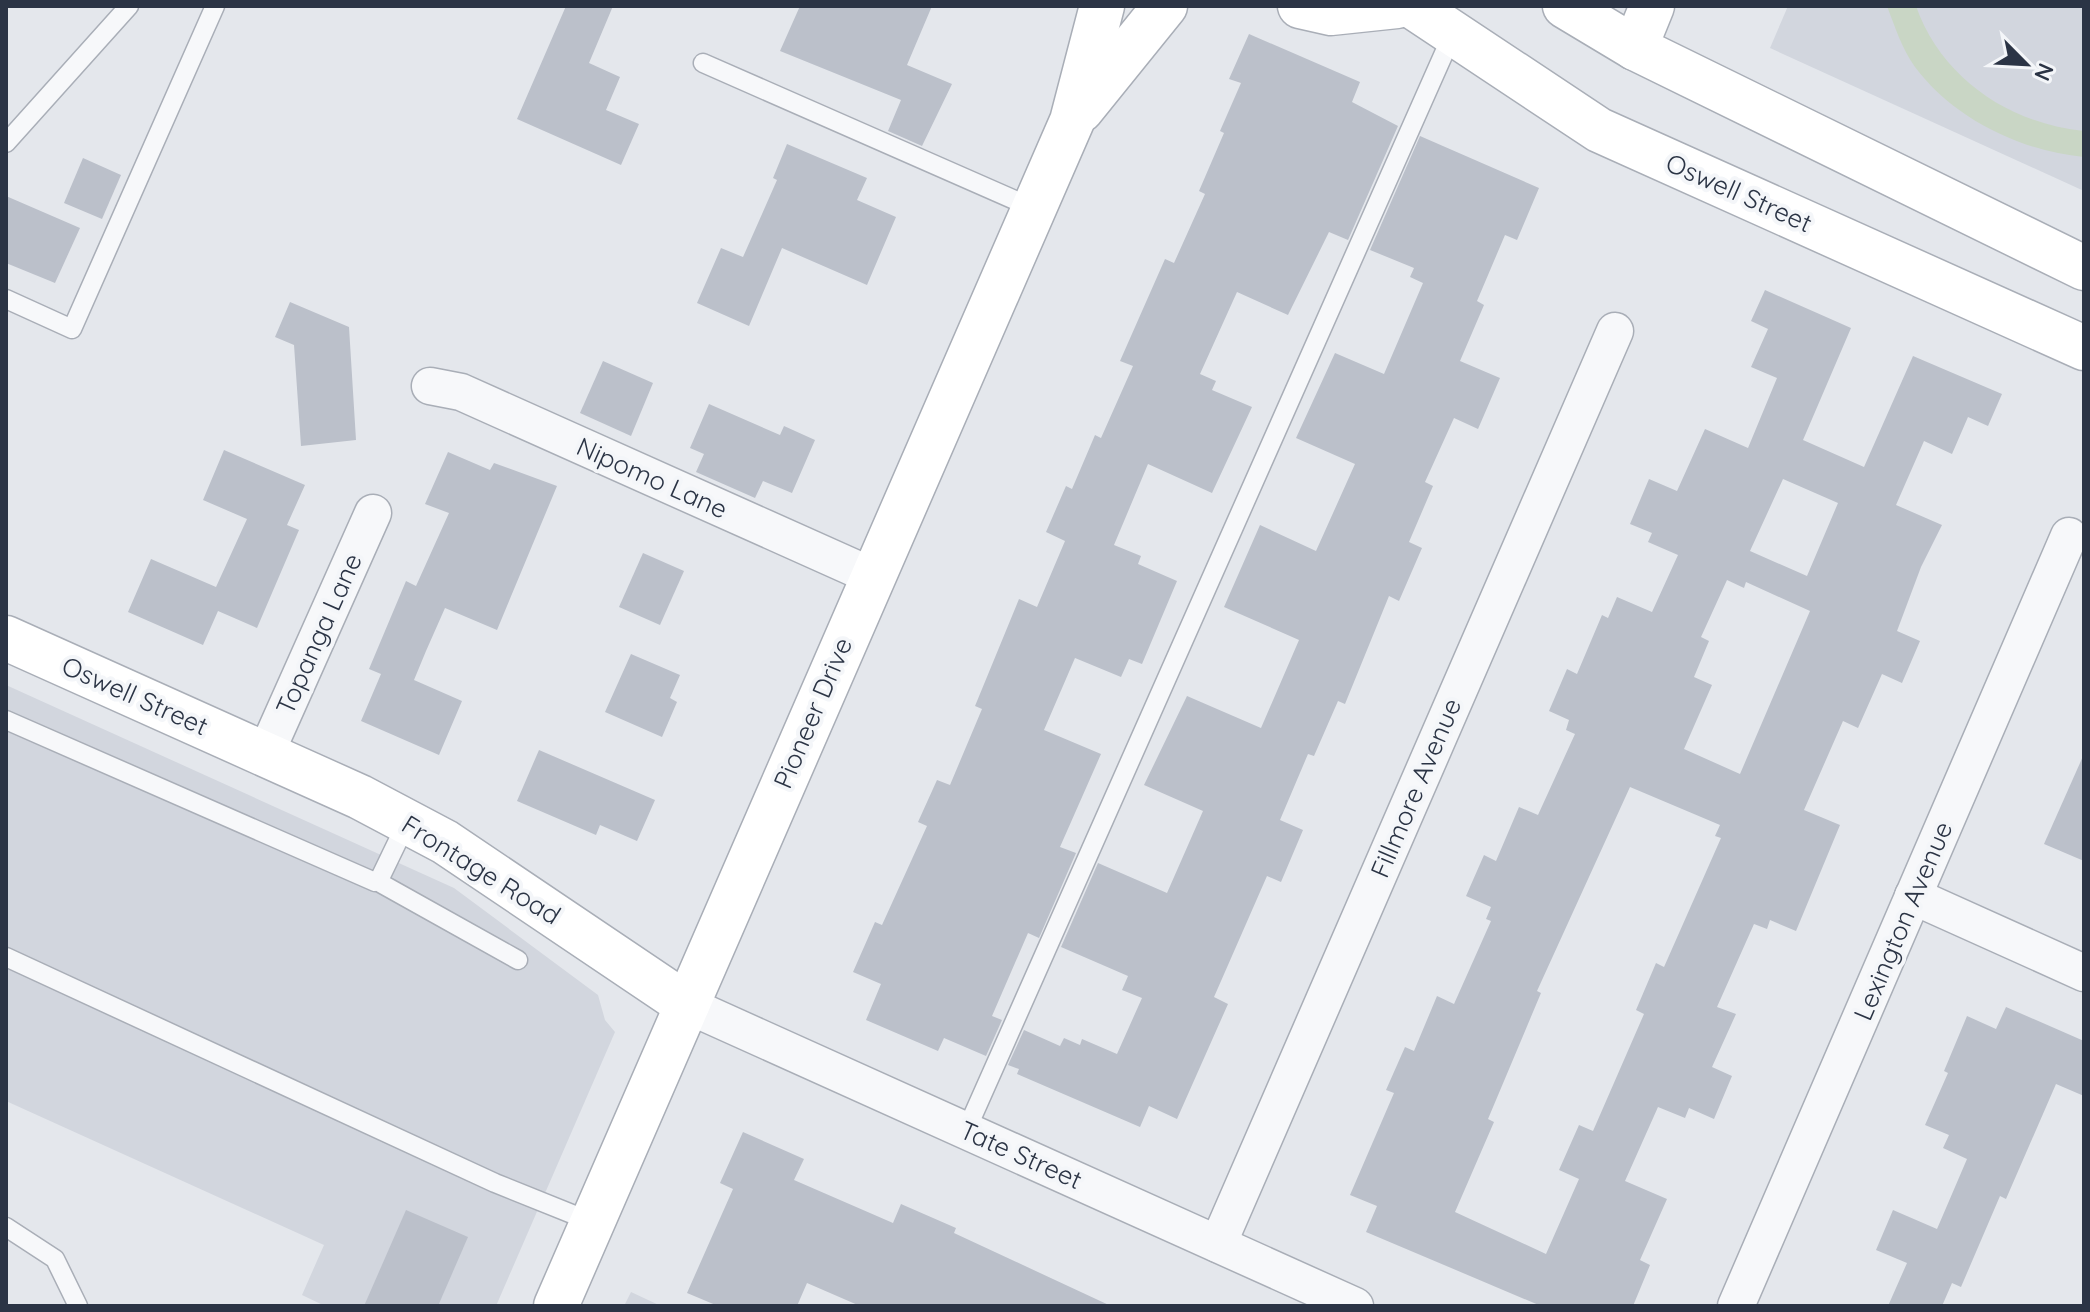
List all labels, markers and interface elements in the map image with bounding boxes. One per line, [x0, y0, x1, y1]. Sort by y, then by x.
north arrow [1986, 24, 2066, 104]
text: N [2028, 59, 2060, 85]
street label: Oswell Street [1661, 146, 1817, 239]
street label: Nipomo Lane [572, 430, 733, 526]
street label: Topanga Lane [268, 548, 369, 720]
street label: Pioneer Drive [766, 632, 859, 793]
street label: Oswell Street [57, 649, 213, 742]
street label: Fillmore Avenue [1363, 693, 1468, 883]
street label: Frontage Road [396, 808, 567, 932]
street label: Lexington Avenue [1846, 816, 1959, 1025]
street label: Tate Street [955, 1113, 1087, 1196]

